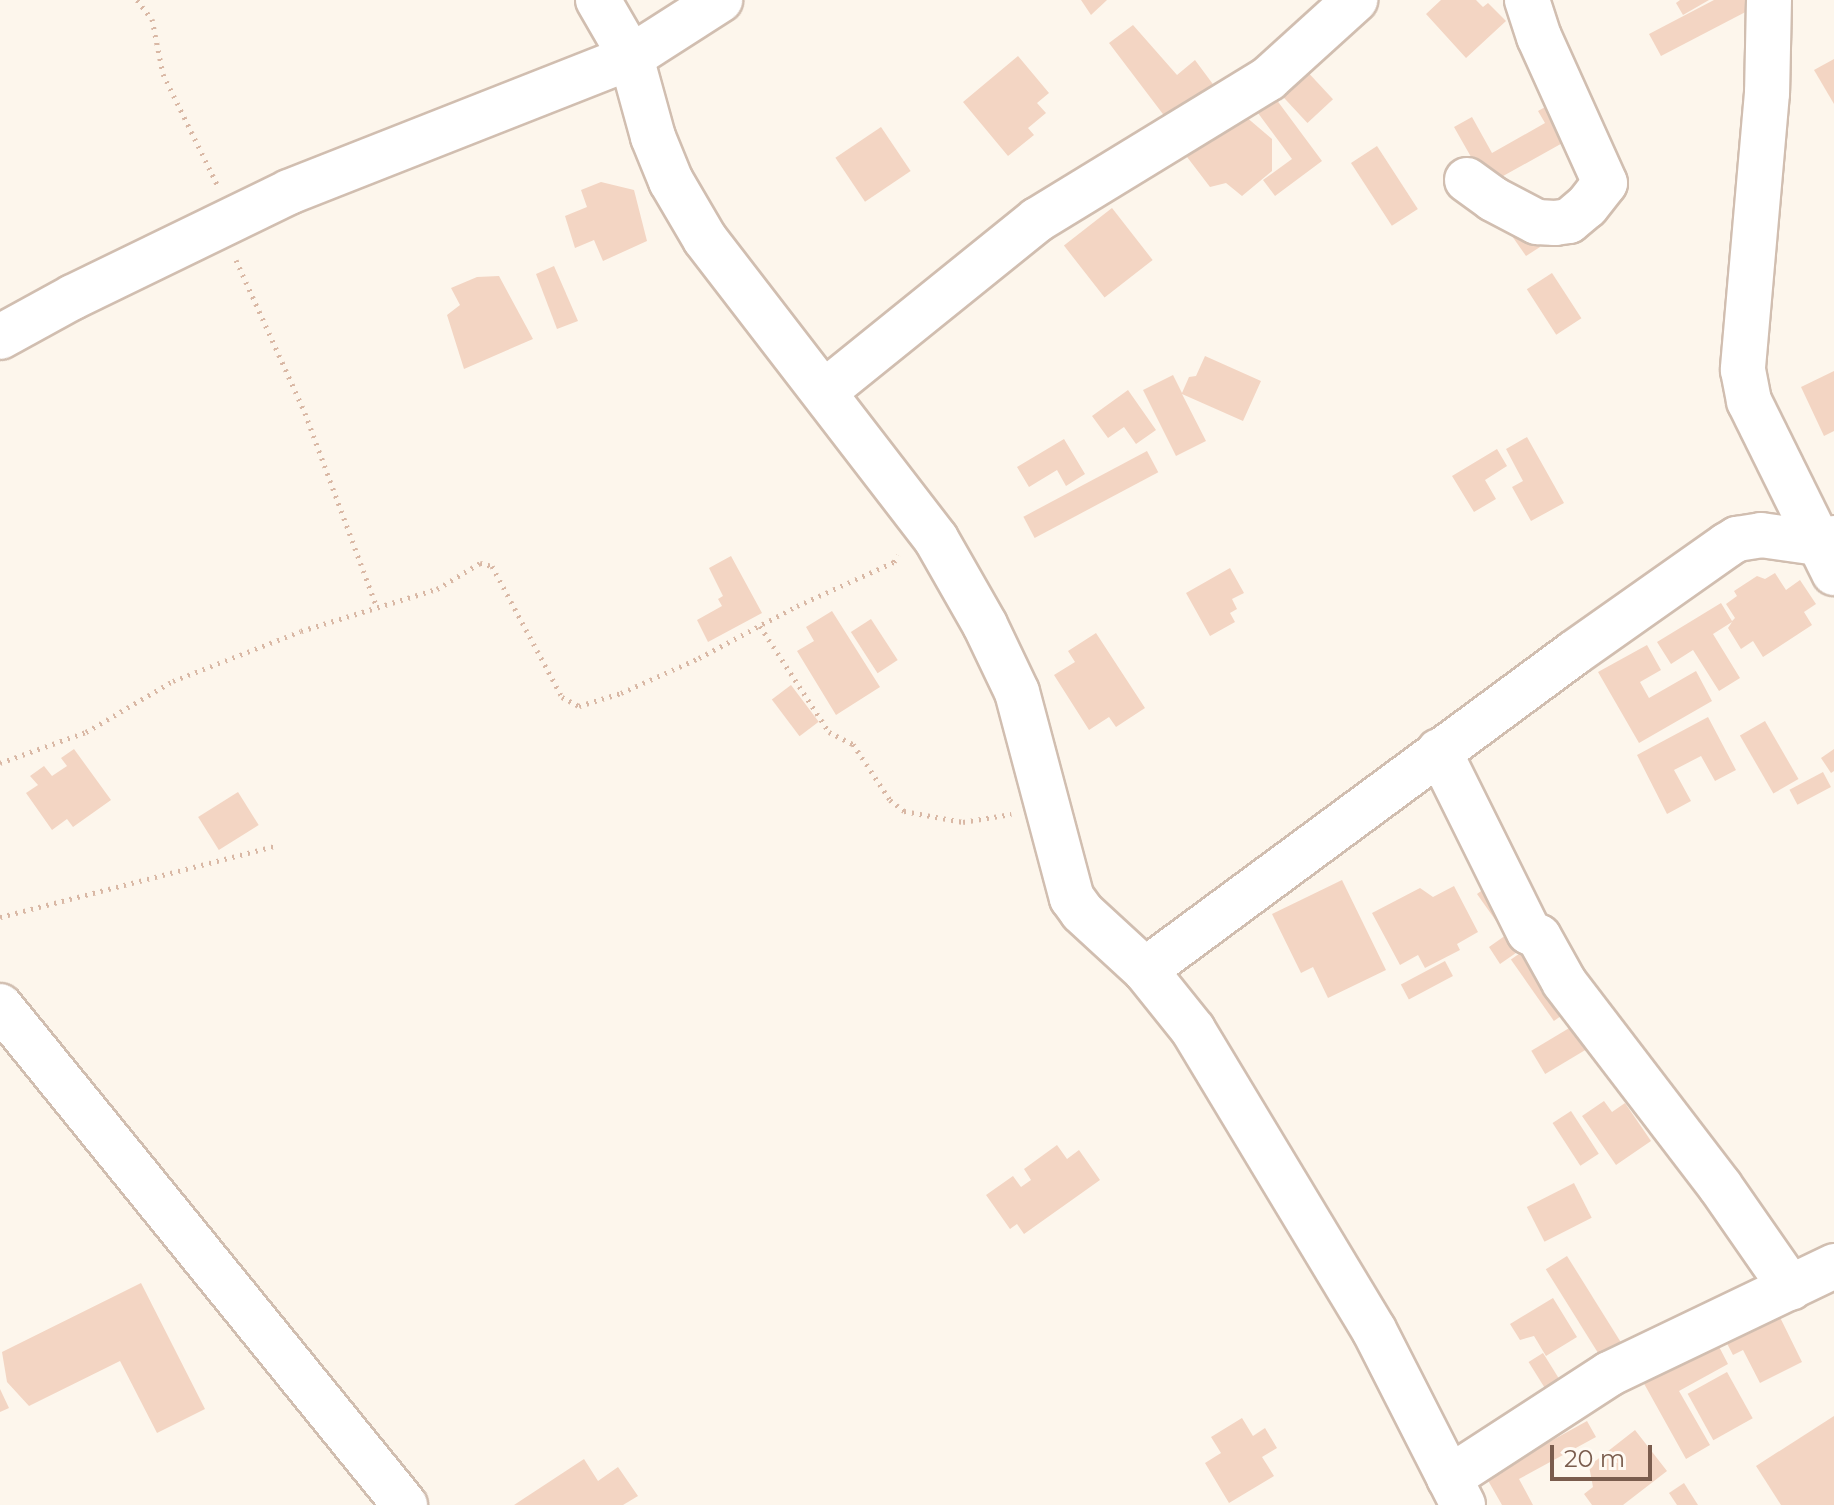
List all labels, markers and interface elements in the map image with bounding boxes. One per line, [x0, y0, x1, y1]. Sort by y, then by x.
scale bar [1554, 1429, 1656, 1479]
text: 20 m [1564, 1444, 1625, 1473]

